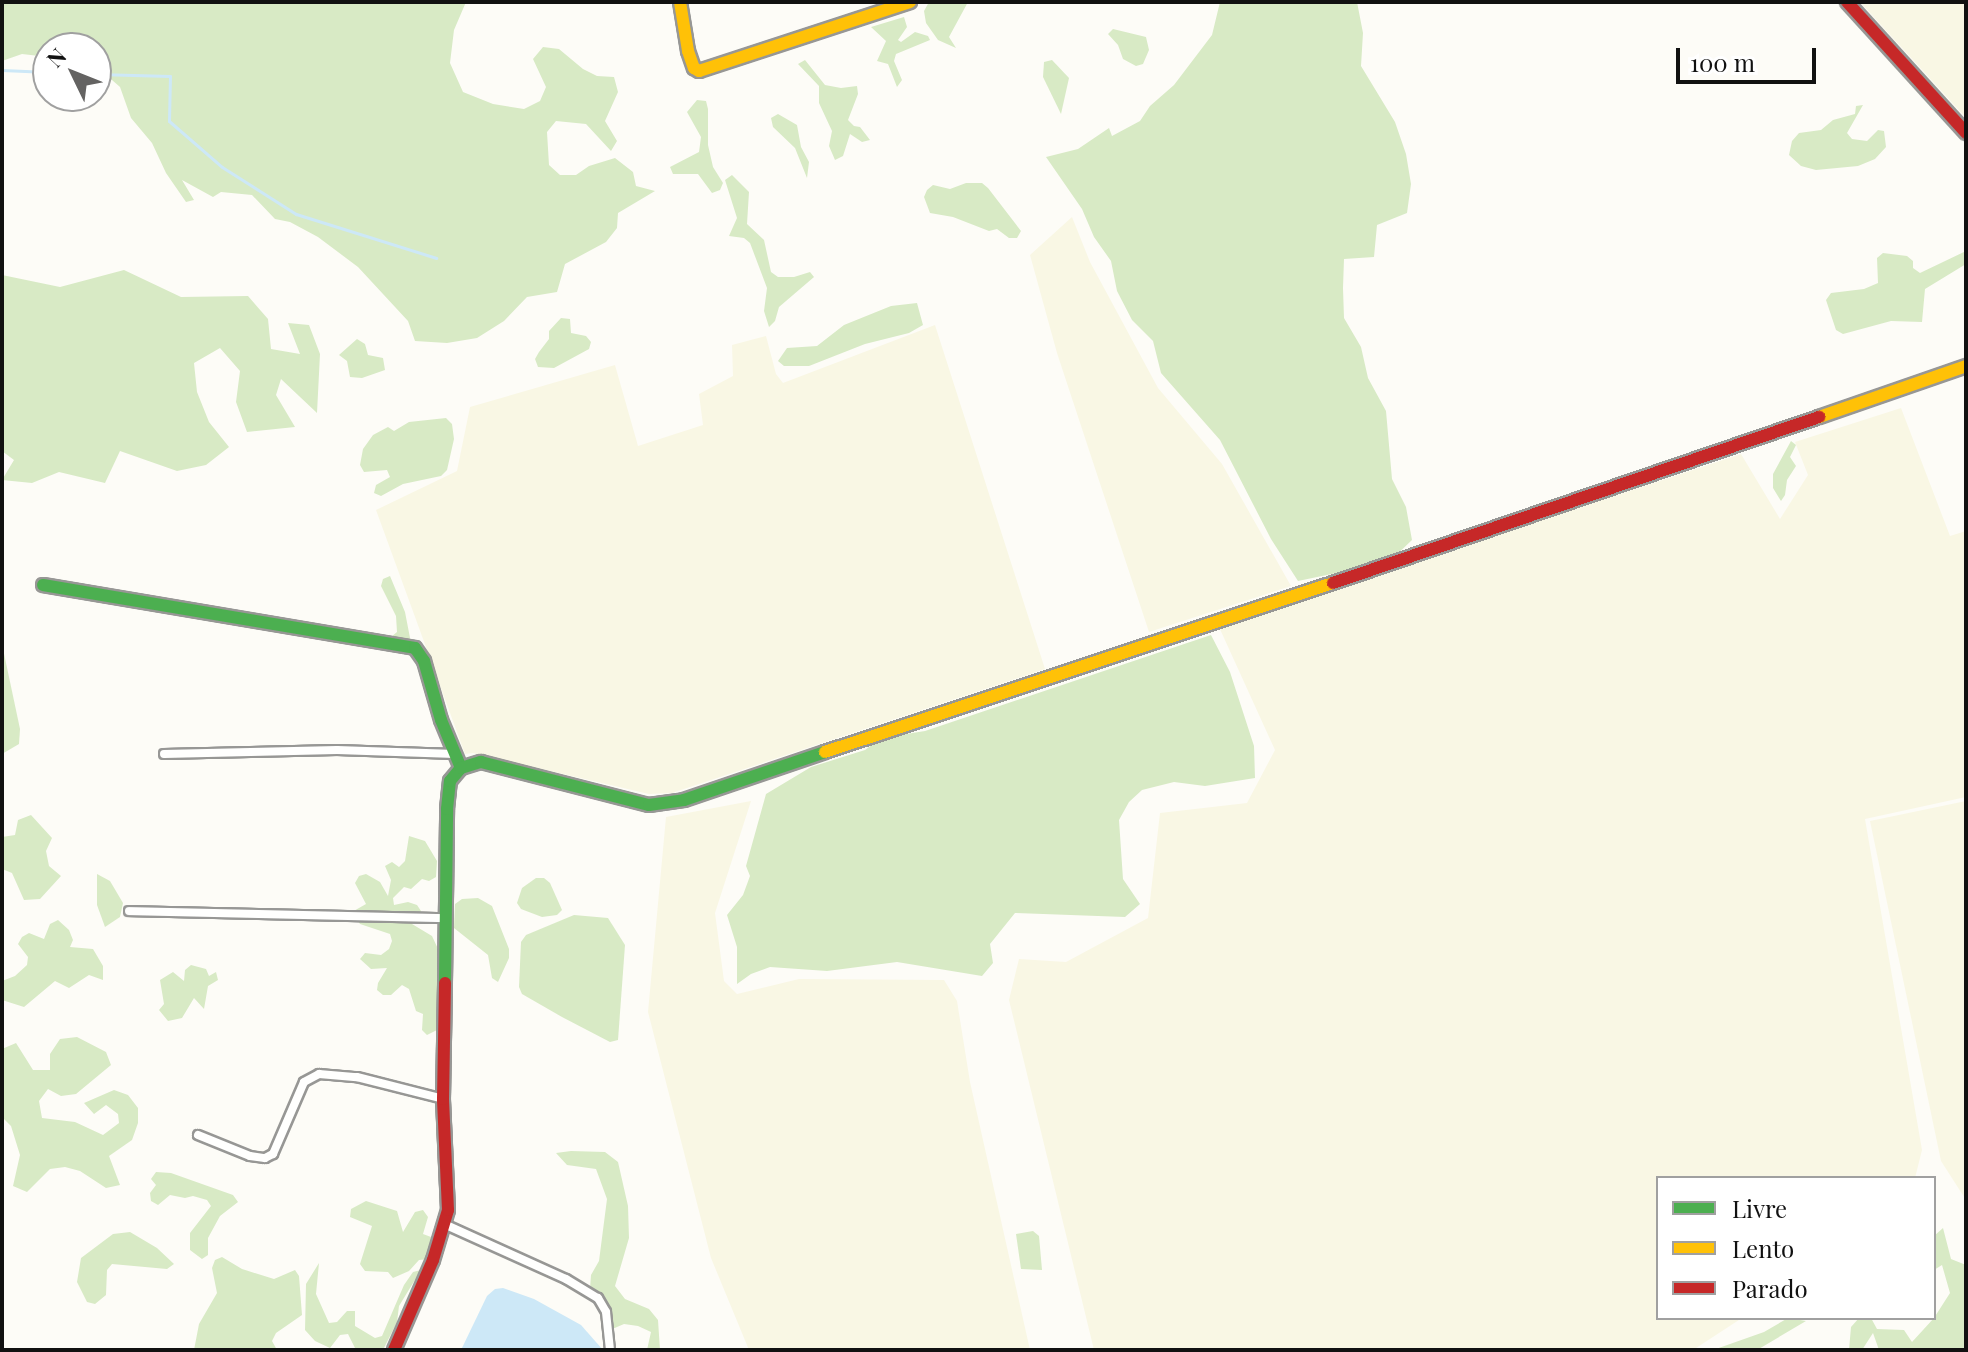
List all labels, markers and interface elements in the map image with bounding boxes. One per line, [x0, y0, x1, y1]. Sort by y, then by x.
north arrow [32, 32, 112, 112]
scale bar [1680, 32, 1820, 82]
text: N [40, 41, 72, 73]
text: 100 m [1690, 46, 1755, 78]
legend [1656, 1176, 1936, 1320]
text: Livre [1732, 1192, 1787, 1224]
text: Lento [1732, 1232, 1794, 1264]
text: Parado [1732, 1272, 1808, 1304]

